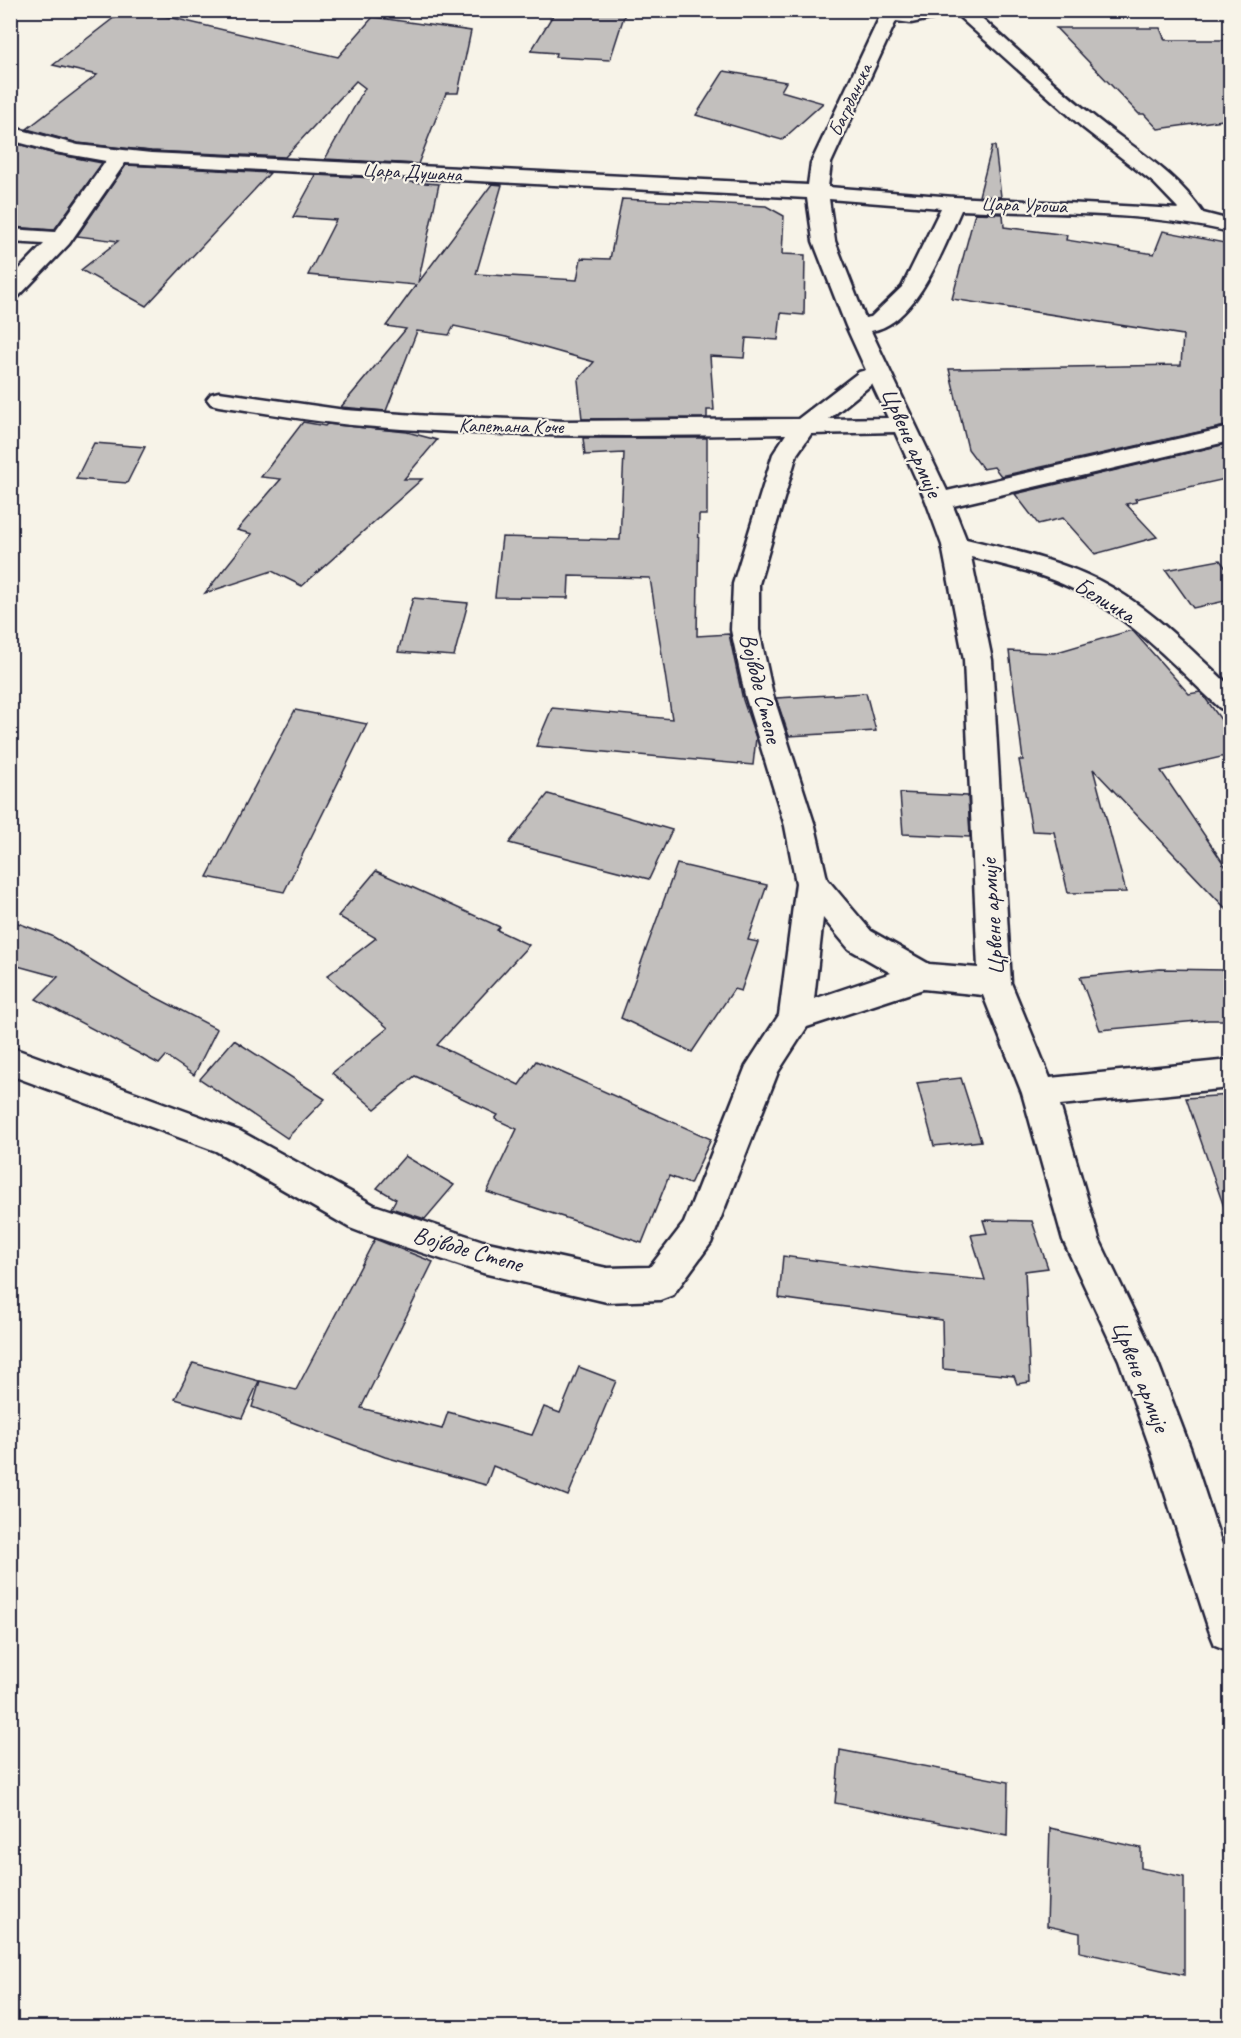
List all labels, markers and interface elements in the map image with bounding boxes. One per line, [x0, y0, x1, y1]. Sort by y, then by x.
street label: Багрданска [822, 58, 878, 140]
street label: Цара Душана [362, 157, 464, 187]
street label: Цара Уроша [981, 191, 1069, 219]
street label: Црвене армије [874, 382, 950, 504]
street label: Капетана Коче [458, 413, 565, 439]
street label: Беличка [1069, 570, 1143, 631]
street label: Војводе Степе [733, 630, 790, 748]
street label: Црвене армије [973, 855, 1011, 977]
street label: Војводе Степе [410, 1219, 528, 1279]
street label: Црвене армије [1105, 1316, 1178, 1438]

